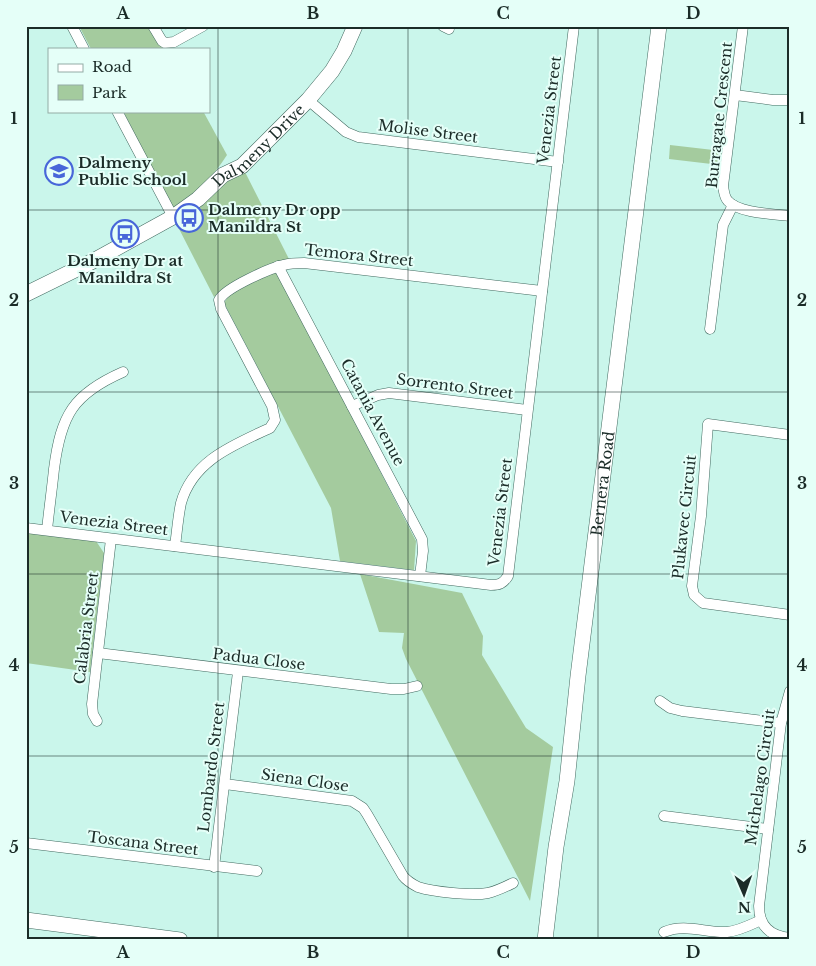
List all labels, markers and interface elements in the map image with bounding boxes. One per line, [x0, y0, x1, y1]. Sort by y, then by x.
text: A [116, 3, 131, 23]
text: B [307, 3, 320, 23]
text: C [496, 3, 510, 23]
text: D [686, 3, 700, 23]
street label: Burragate Crescent [702, 41, 736, 189]
legend [48, 48, 210, 112]
street label: Venezia Street [533, 54, 565, 166]
text: Road [92, 57, 132, 76]
text: Park [92, 83, 128, 102]
street label: Dalmeny Drive [208, 100, 308, 190]
text: 1 [11, 108, 18, 128]
text: 1 [799, 108, 806, 128]
street label: Molise Street [377, 115, 479, 147]
place label: Dalmeny Public School [78, 153, 188, 189]
school or university icon: Dalmeny Public School [44, 156, 74, 186]
place label: Dalmeny Dr opp Manildra St [208, 200, 341, 236]
bus stop icon: Dalmeny Dr opp Manildra St [174, 203, 204, 233]
bus stop icon: Dalmeny Dr at Manildra St [110, 219, 140, 249]
street label: Temora Street [303, 240, 415, 270]
place label: Dalmeny Dr at Manildra St [67, 251, 183, 287]
text: 2 [9, 290, 19, 310]
text: 2 [797, 290, 807, 310]
street label: Catania Avenue [337, 355, 409, 469]
street label: Sorrento Street [396, 369, 515, 403]
street label: Bernera Road [586, 430, 618, 537]
street label: Plukavec Circuit [668, 453, 700, 580]
street label: Venezia Street [484, 456, 516, 568]
text: 3 [9, 473, 19, 493]
text: 3 [797, 473, 807, 493]
street label: Venezia Street [58, 507, 170, 539]
street label: Calabria Street [70, 570, 102, 685]
street label: Padua Close [212, 644, 306, 674]
text: 4 [9, 655, 19, 675]
text: 4 [797, 655, 807, 675]
street label: Lombardo Street [194, 700, 228, 833]
street label: Michelago Circuit [741, 707, 779, 846]
street label: Siena Close [260, 764, 350, 796]
street label: Toscana Street [87, 827, 200, 859]
text: 5 [9, 837, 19, 857]
text: 5 [797, 837, 807, 857]
north arrow [718, 868, 768, 918]
text: N [738, 898, 751, 916]
text: A [116, 942, 131, 962]
text: B [307, 942, 320, 962]
text: C [496, 942, 510, 962]
text: D [686, 942, 700, 962]

